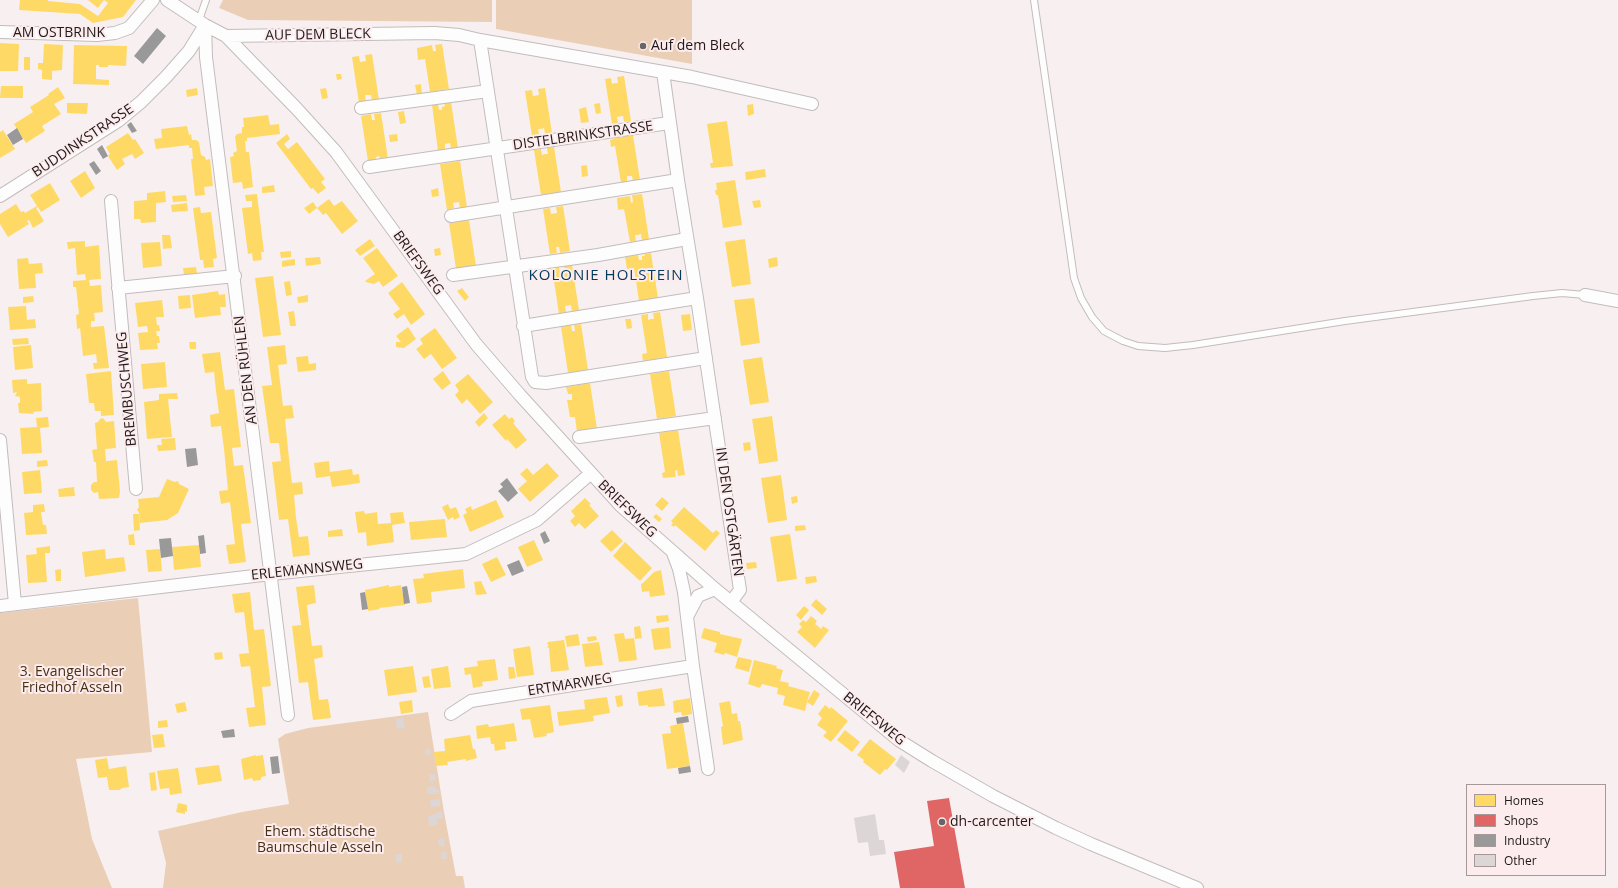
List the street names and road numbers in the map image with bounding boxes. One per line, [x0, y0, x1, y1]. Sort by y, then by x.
street label: AM OSTBRINK [13, 25, 105, 41]
street label: AUF DEM BLECK [265, 26, 371, 44]
street label: BUDDINKSTRASSE [29, 101, 137, 181]
street label: DISTELBRINKSTRASSE [512, 118, 654, 154]
street label: BRIEFSWEG [389, 228, 447, 298]
street label: AN DEN RÜHLEN [231, 314, 261, 426]
street label: BREMBUSCHWEG [114, 331, 140, 447]
street label: IN DEN OSTGÄRTEN [712, 446, 746, 578]
street label: BRIEFSWEG [594, 477, 660, 541]
street label: ERLEMANNSWEG [250, 556, 364, 584]
street label: ERTMARWEG [527, 670, 613, 700]
street label: BRIEFSWEG [840, 689, 908, 749]

